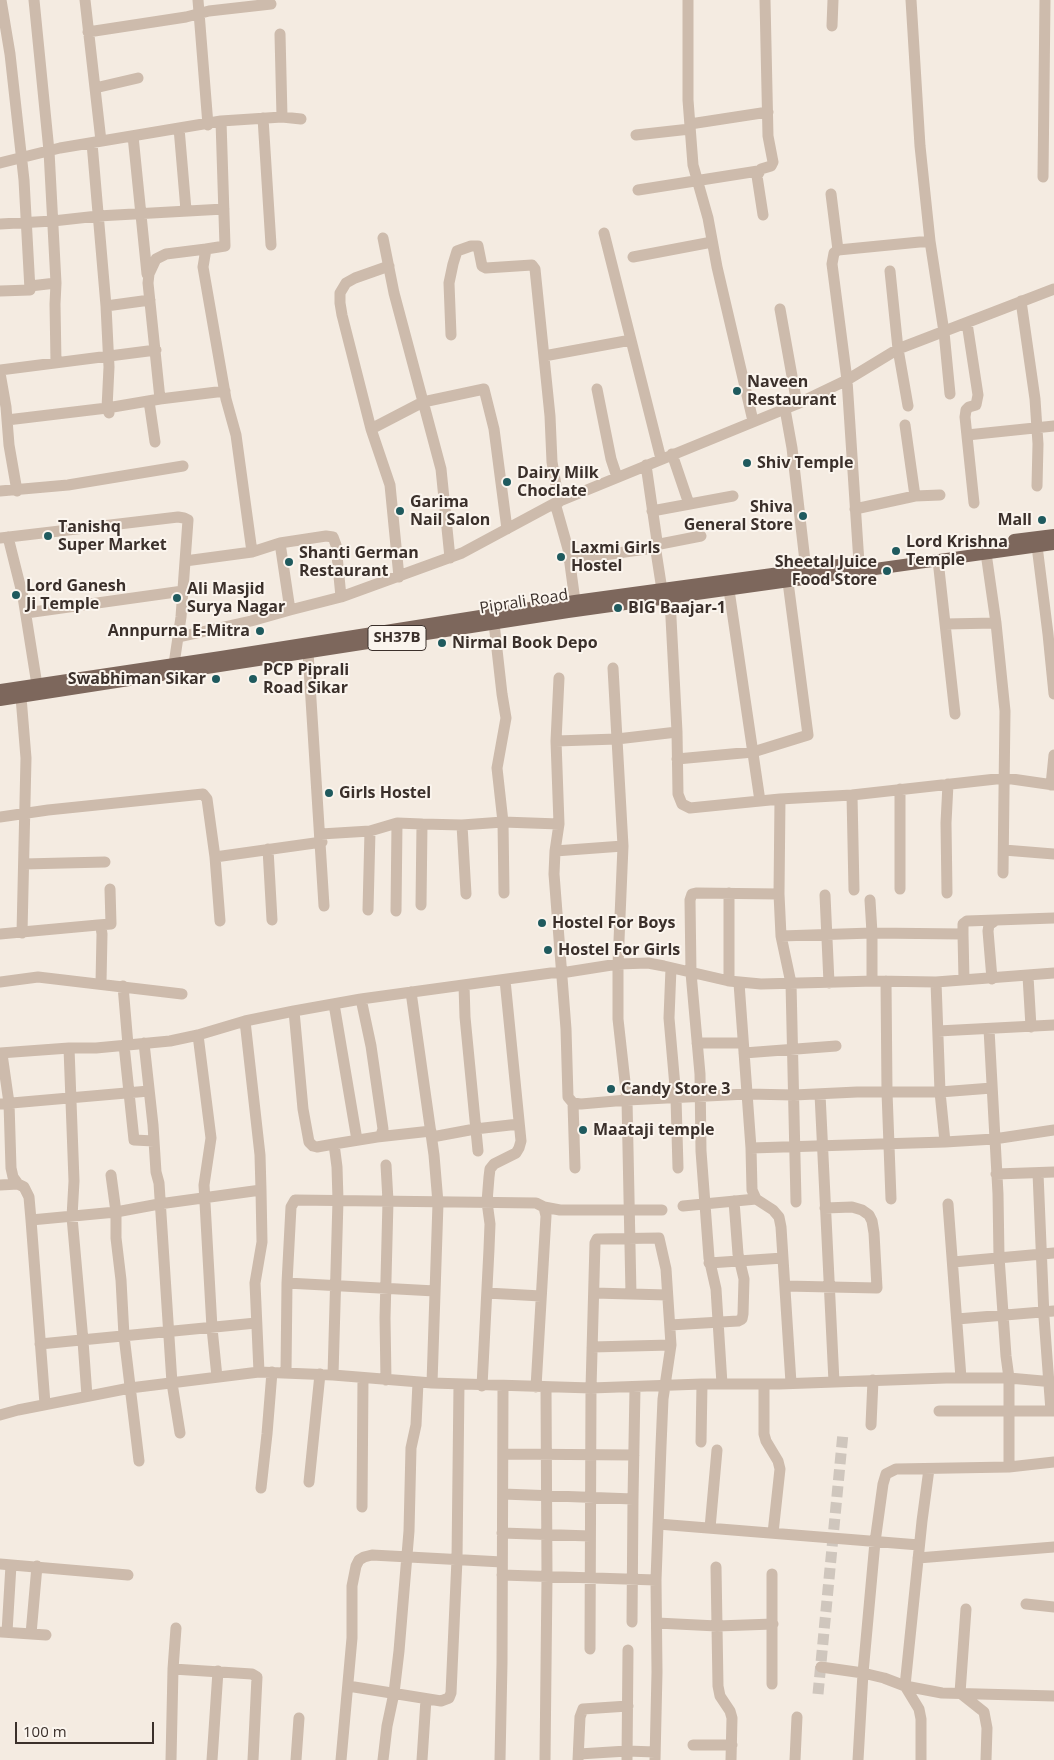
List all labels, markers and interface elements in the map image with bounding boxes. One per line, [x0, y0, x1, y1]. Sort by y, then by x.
place label: Naveen Restaurant [747, 372, 836, 410]
marker: Naveen Restaurant [731, 385, 743, 397]
place label: Shiv Temple [757, 453, 853, 473]
marker: Shiv Temple [741, 457, 753, 469]
place label: Dairy Milk Choclate [517, 463, 599, 501]
marker: Dairy Milk Choclate [501, 476, 513, 488]
place label: Garima Nail Salon [410, 492, 490, 530]
place label: Shiva General Store [684, 497, 793, 535]
marker: Garima Nail Salon [394, 505, 406, 517]
marker: Shiva General Store [797, 510, 809, 522]
place label: Mall [997, 510, 1032, 530]
marker: Mall [1036, 514, 1048, 526]
place label: Tanishq Super Market [58, 517, 167, 555]
marker: Tanishq Super Market [42, 530, 54, 542]
place label: Lord Krishna Temple [906, 532, 1008, 570]
place label: Laxmi Girls Hostel [571, 538, 660, 576]
place label: Shanti German Restaurant [299, 543, 419, 581]
marker: Lord Krishna Temple [890, 545, 902, 557]
marker: Laxmi Girls Hostel [555, 551, 567, 563]
place label: Sheetal Juice Food Store [775, 552, 877, 590]
marker: Shanti German Restaurant [283, 556, 295, 568]
marker: Sheetal Juice Food Store [881, 565, 893, 577]
place label: Lord Ganesh Ji Temple [26, 576, 126, 614]
place label: Ali Masjid Surya Nagar [187, 579, 285, 617]
street label: Piprali Road [478, 586, 570, 618]
marker: Lord Ganesh Ji Temple [10, 589, 22, 601]
marker: Ali Masjid Surya Nagar [171, 592, 183, 604]
place label: BIG Baajar-1 [628, 598, 726, 618]
marker: BIG Baajar-1 [612, 602, 624, 614]
place label: Annpurna E-Mitra [108, 621, 250, 641]
marker: Annpurna E-Mitra [254, 625, 266, 637]
road number: SH37B [368, 626, 426, 650]
place label: Nirmal Book Depo [452, 633, 598, 653]
marker: Nirmal Book Depo [436, 637, 448, 649]
place label: PCP Piprali Road Sikar [263, 660, 349, 698]
place label: Swabhiman Sikar [68, 669, 206, 689]
marker: Swabhiman Sikar [210, 673, 222, 685]
marker: PCP Piprali Road Sikar [247, 673, 259, 685]
place label: Girls Hostel [339, 783, 431, 803]
marker: Girls Hostel [323, 787, 335, 799]
place label: Hostel For Boys [552, 913, 675, 933]
marker: Hostel For Boys [536, 917, 548, 929]
place label: Hostel For Girls [558, 940, 680, 960]
marker: Hostel For Girls [542, 944, 554, 956]
place label: Candy Store 3 [621, 1079, 730, 1099]
marker: Candy Store 3 [605, 1083, 617, 1095]
place label: Maataji temple [593, 1120, 715, 1140]
marker: Maataji temple [577, 1124, 589, 1136]
scale bar [18, 1712, 156, 1744]
text: 100 m [23, 1721, 67, 1741]

